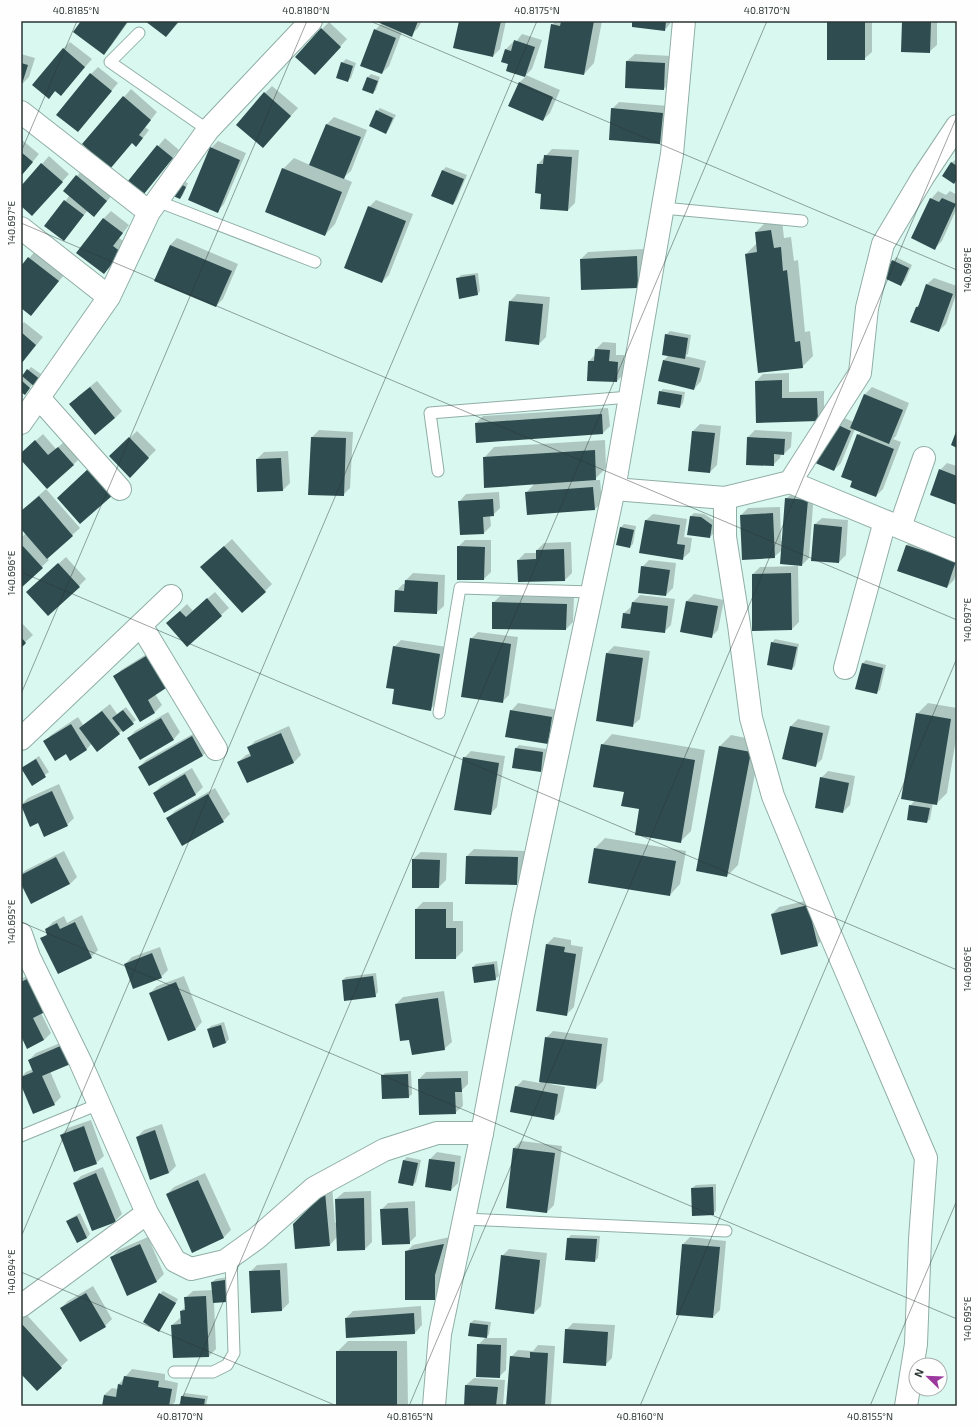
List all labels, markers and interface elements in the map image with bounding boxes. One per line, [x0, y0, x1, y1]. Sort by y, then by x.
text: 40.8185°N [53, 4, 99, 16]
text: 40.8180°N [282, 4, 330, 16]
text: 40.8175°N [514, 4, 560, 16]
text: 40.8170°N [744, 4, 790, 16]
text: 140.697°E [5, 200, 17, 245]
text: 140.698°E [961, 247, 973, 293]
text: 140.696°E [5, 550, 17, 595]
text: 140.697°E [961, 597, 973, 642]
text: 140.695°E [5, 899, 17, 944]
text: 140.696°E [961, 946, 973, 991]
text: 140.694°E [5, 1249, 17, 1295]
text: 140.695°E [961, 1296, 973, 1341]
north arrow [908, 1357, 948, 1397]
text: N [911, 1367, 926, 1379]
text: 40.8170°N [157, 1410, 203, 1422]
text: 40.8165°N [387, 1410, 433, 1422]
text: 40.8160°N [617, 1410, 663, 1422]
text: 40.8155°N [847, 1410, 893, 1422]

